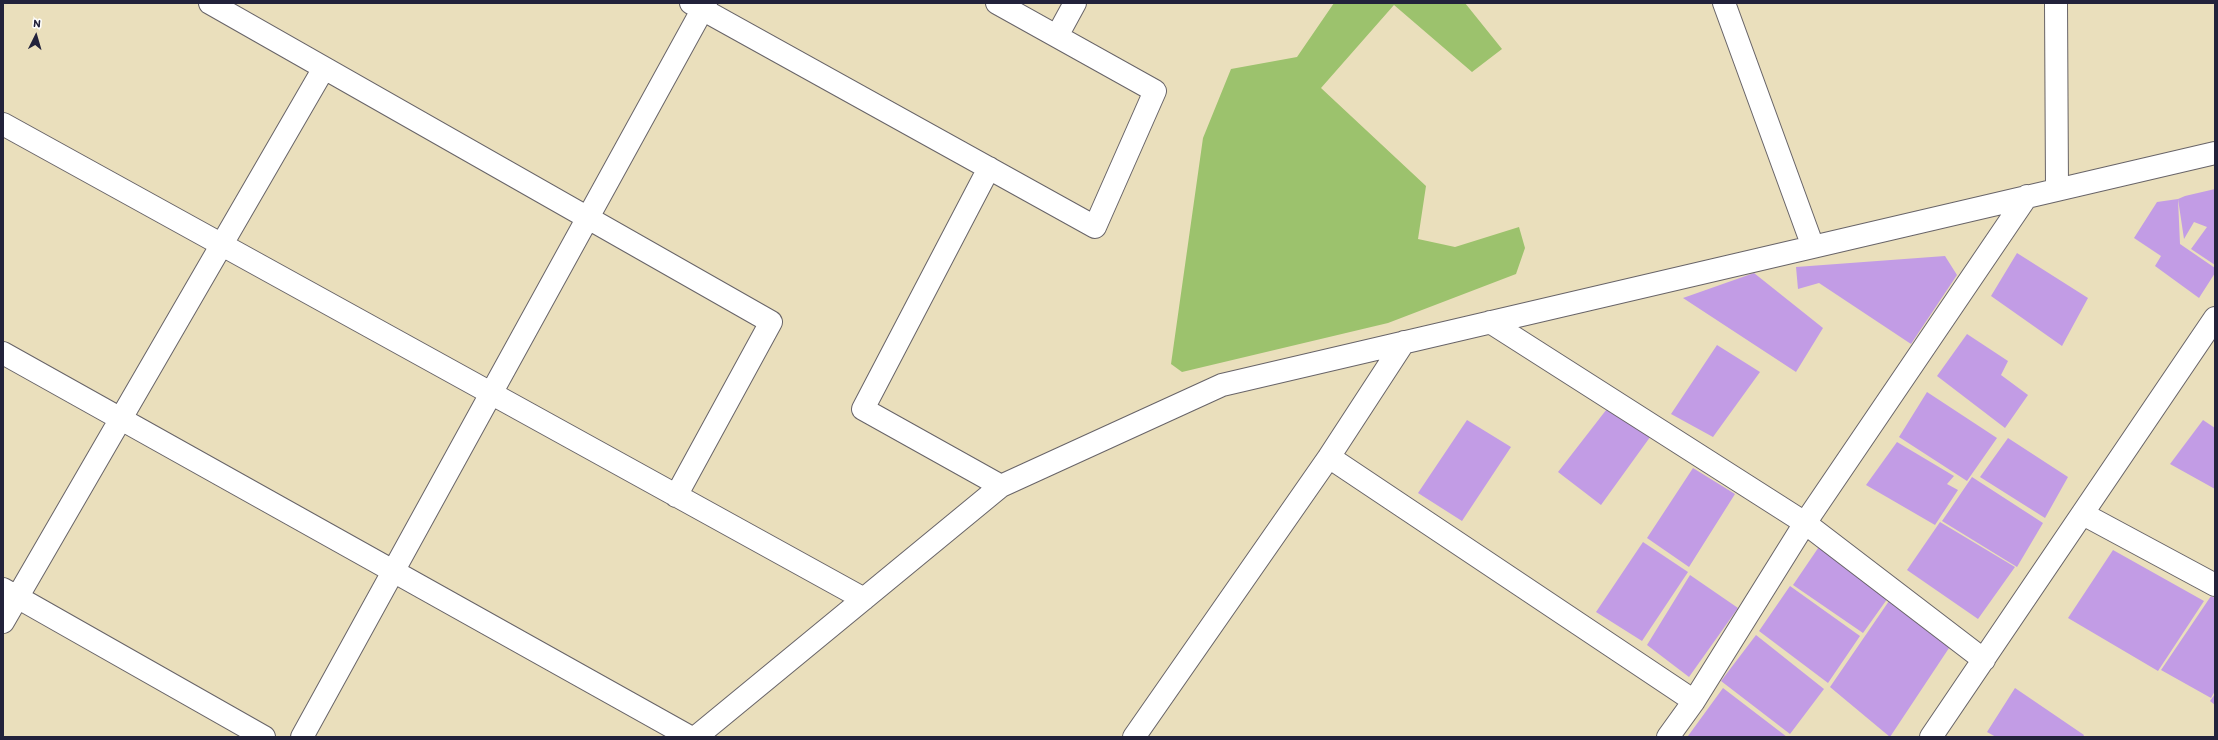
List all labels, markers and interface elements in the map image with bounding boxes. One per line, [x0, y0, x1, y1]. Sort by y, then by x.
north arrow [16, 16, 56, 56]
text: N [33, 17, 41, 30]

